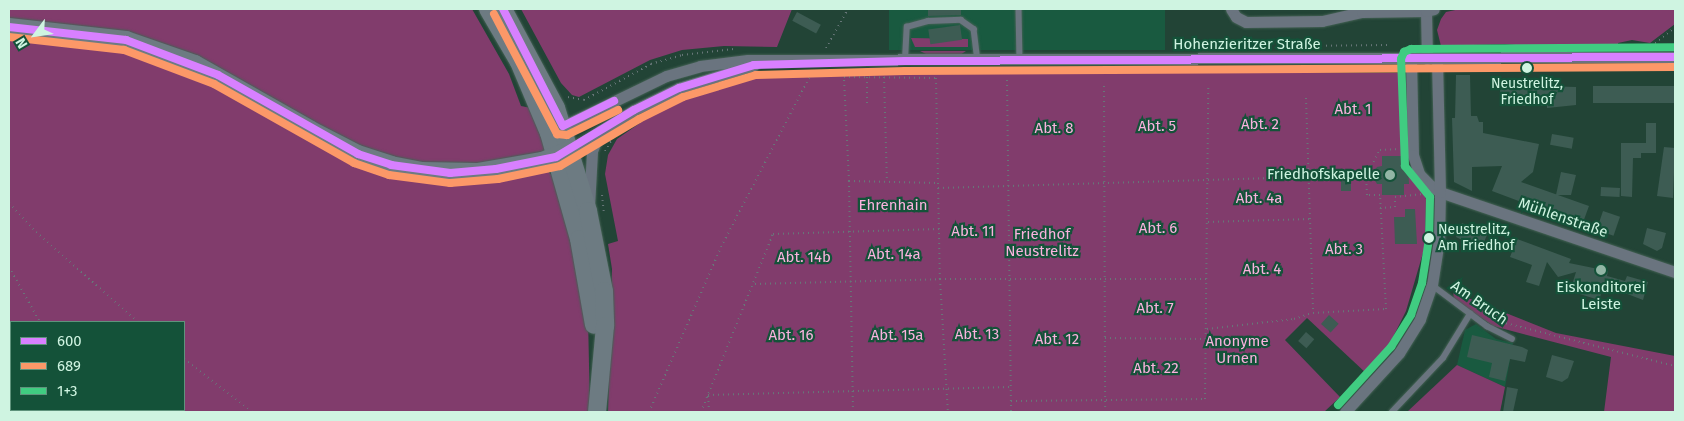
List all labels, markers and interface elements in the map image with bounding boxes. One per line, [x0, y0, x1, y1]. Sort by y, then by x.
north arrow [10, 10, 60, 60]
text: N [12, 35, 31, 51]
street label: Hohenzieritzer Straße [1173, 36, 1321, 54]
marker: Neustrelitz, Friedhof [1522, 63, 1532, 73]
place label: Neustrelitz, Friedhof [1491, 76, 1563, 108]
park label: Abt. 1 [1334, 101, 1372, 119]
park label: Abt. 2 [1241, 116, 1279, 134]
park label: Abt. 5 [1138, 118, 1176, 136]
park label: Abt. 8 [1035, 120, 1073, 138]
place label: Friedhofskapelle [1267, 166, 1380, 184]
marker: Friedhofskapelle [1384, 169, 1396, 181]
park label: Abt. 4a [1236, 190, 1282, 208]
street label: Mühlenstraße [1516, 194, 1610, 242]
park label: Ehrenhain [858, 197, 928, 215]
park label: Abt. 6 [1139, 220, 1177, 238]
place label: Neustrelitz, Am Friedhof [1438, 222, 1515, 254]
park label: Abt. 11 [951, 223, 995, 241]
park label: Friedhof Neustrelitz [1005, 225, 1079, 260]
marker: Neustrelitz, Am Friedhof [1424, 233, 1434, 243]
park label: Abt. 3 [1325, 241, 1363, 259]
park label: Abt. 14a [867, 246, 921, 264]
park label: Abt. 14b [777, 249, 831, 267]
park label: Abt. 4 [1243, 261, 1281, 279]
marker: Eiskonditorei Leiste [1595, 264, 1607, 276]
street label: Am Bruch [1447, 277, 1511, 329]
place label: Eiskonditorei Leiste [1556, 278, 1646, 313]
park label: Abt. 7 [1136, 300, 1174, 318]
legend [10, 321, 185, 411]
park label: Abt. 13 [955, 326, 999, 344]
park label: Abt. 16 [768, 327, 814, 345]
park label: Abt. 15a [871, 327, 923, 345]
park label: Abt. 12 [1035, 331, 1079, 349]
text: 600 [57, 332, 82, 350]
park label: Anonyme Urnen [1205, 332, 1269, 367]
text: 689 [57, 357, 81, 375]
park label: Abt. 22 [1133, 360, 1179, 378]
text: 1+3 [57, 382, 78, 400]

